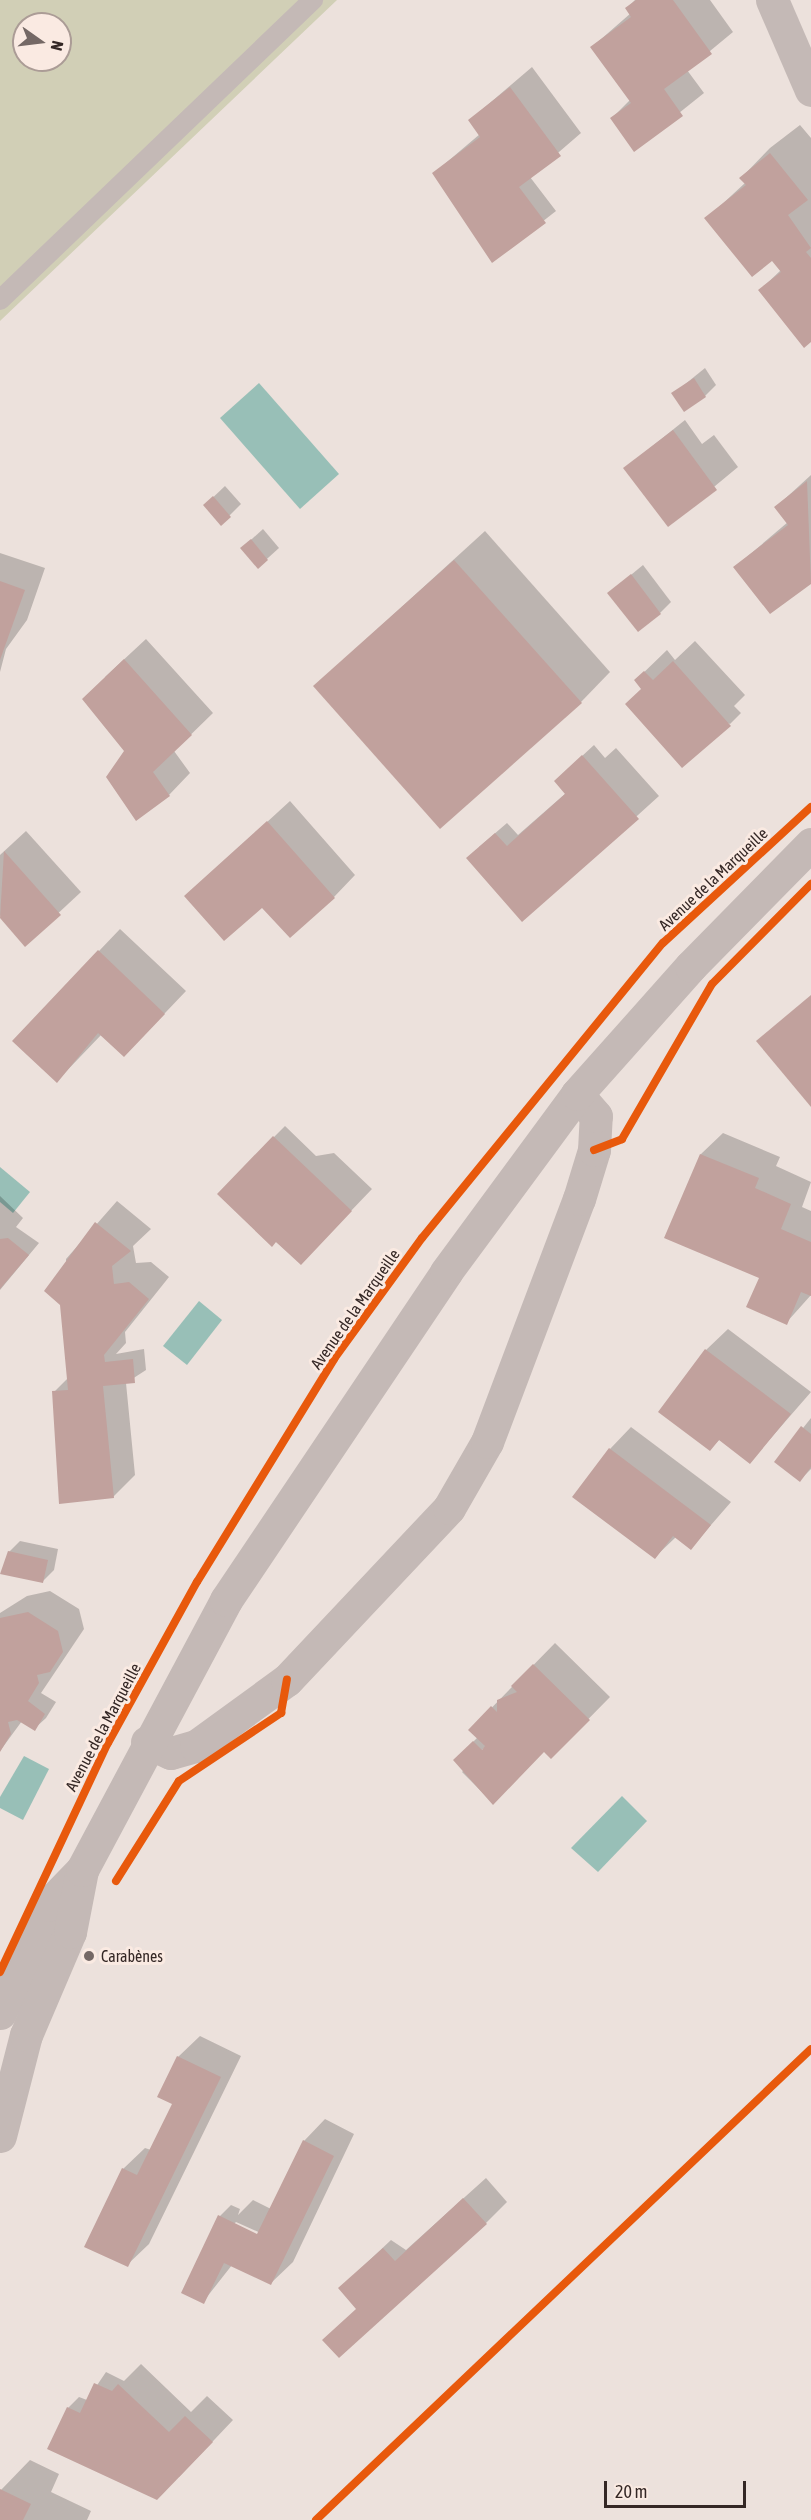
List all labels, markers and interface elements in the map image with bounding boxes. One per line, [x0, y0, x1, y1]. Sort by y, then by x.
north arrow [12, 12, 72, 72]
text: N [48, 39, 67, 53]
street label: Avenue de la Marqueille [654, 824, 772, 934]
street label: Avenue de la Marqueille [306, 1245, 404, 1373]
street label: Avenue de la Marqueille [61, 1660, 145, 1794]
place label: Carabènes [101, 1946, 163, 1966]
marker: Carabènes [82, 1949, 96, 1963]
scale bar [607, 2469, 750, 2507]
text: 20 m [615, 2481, 647, 2502]

